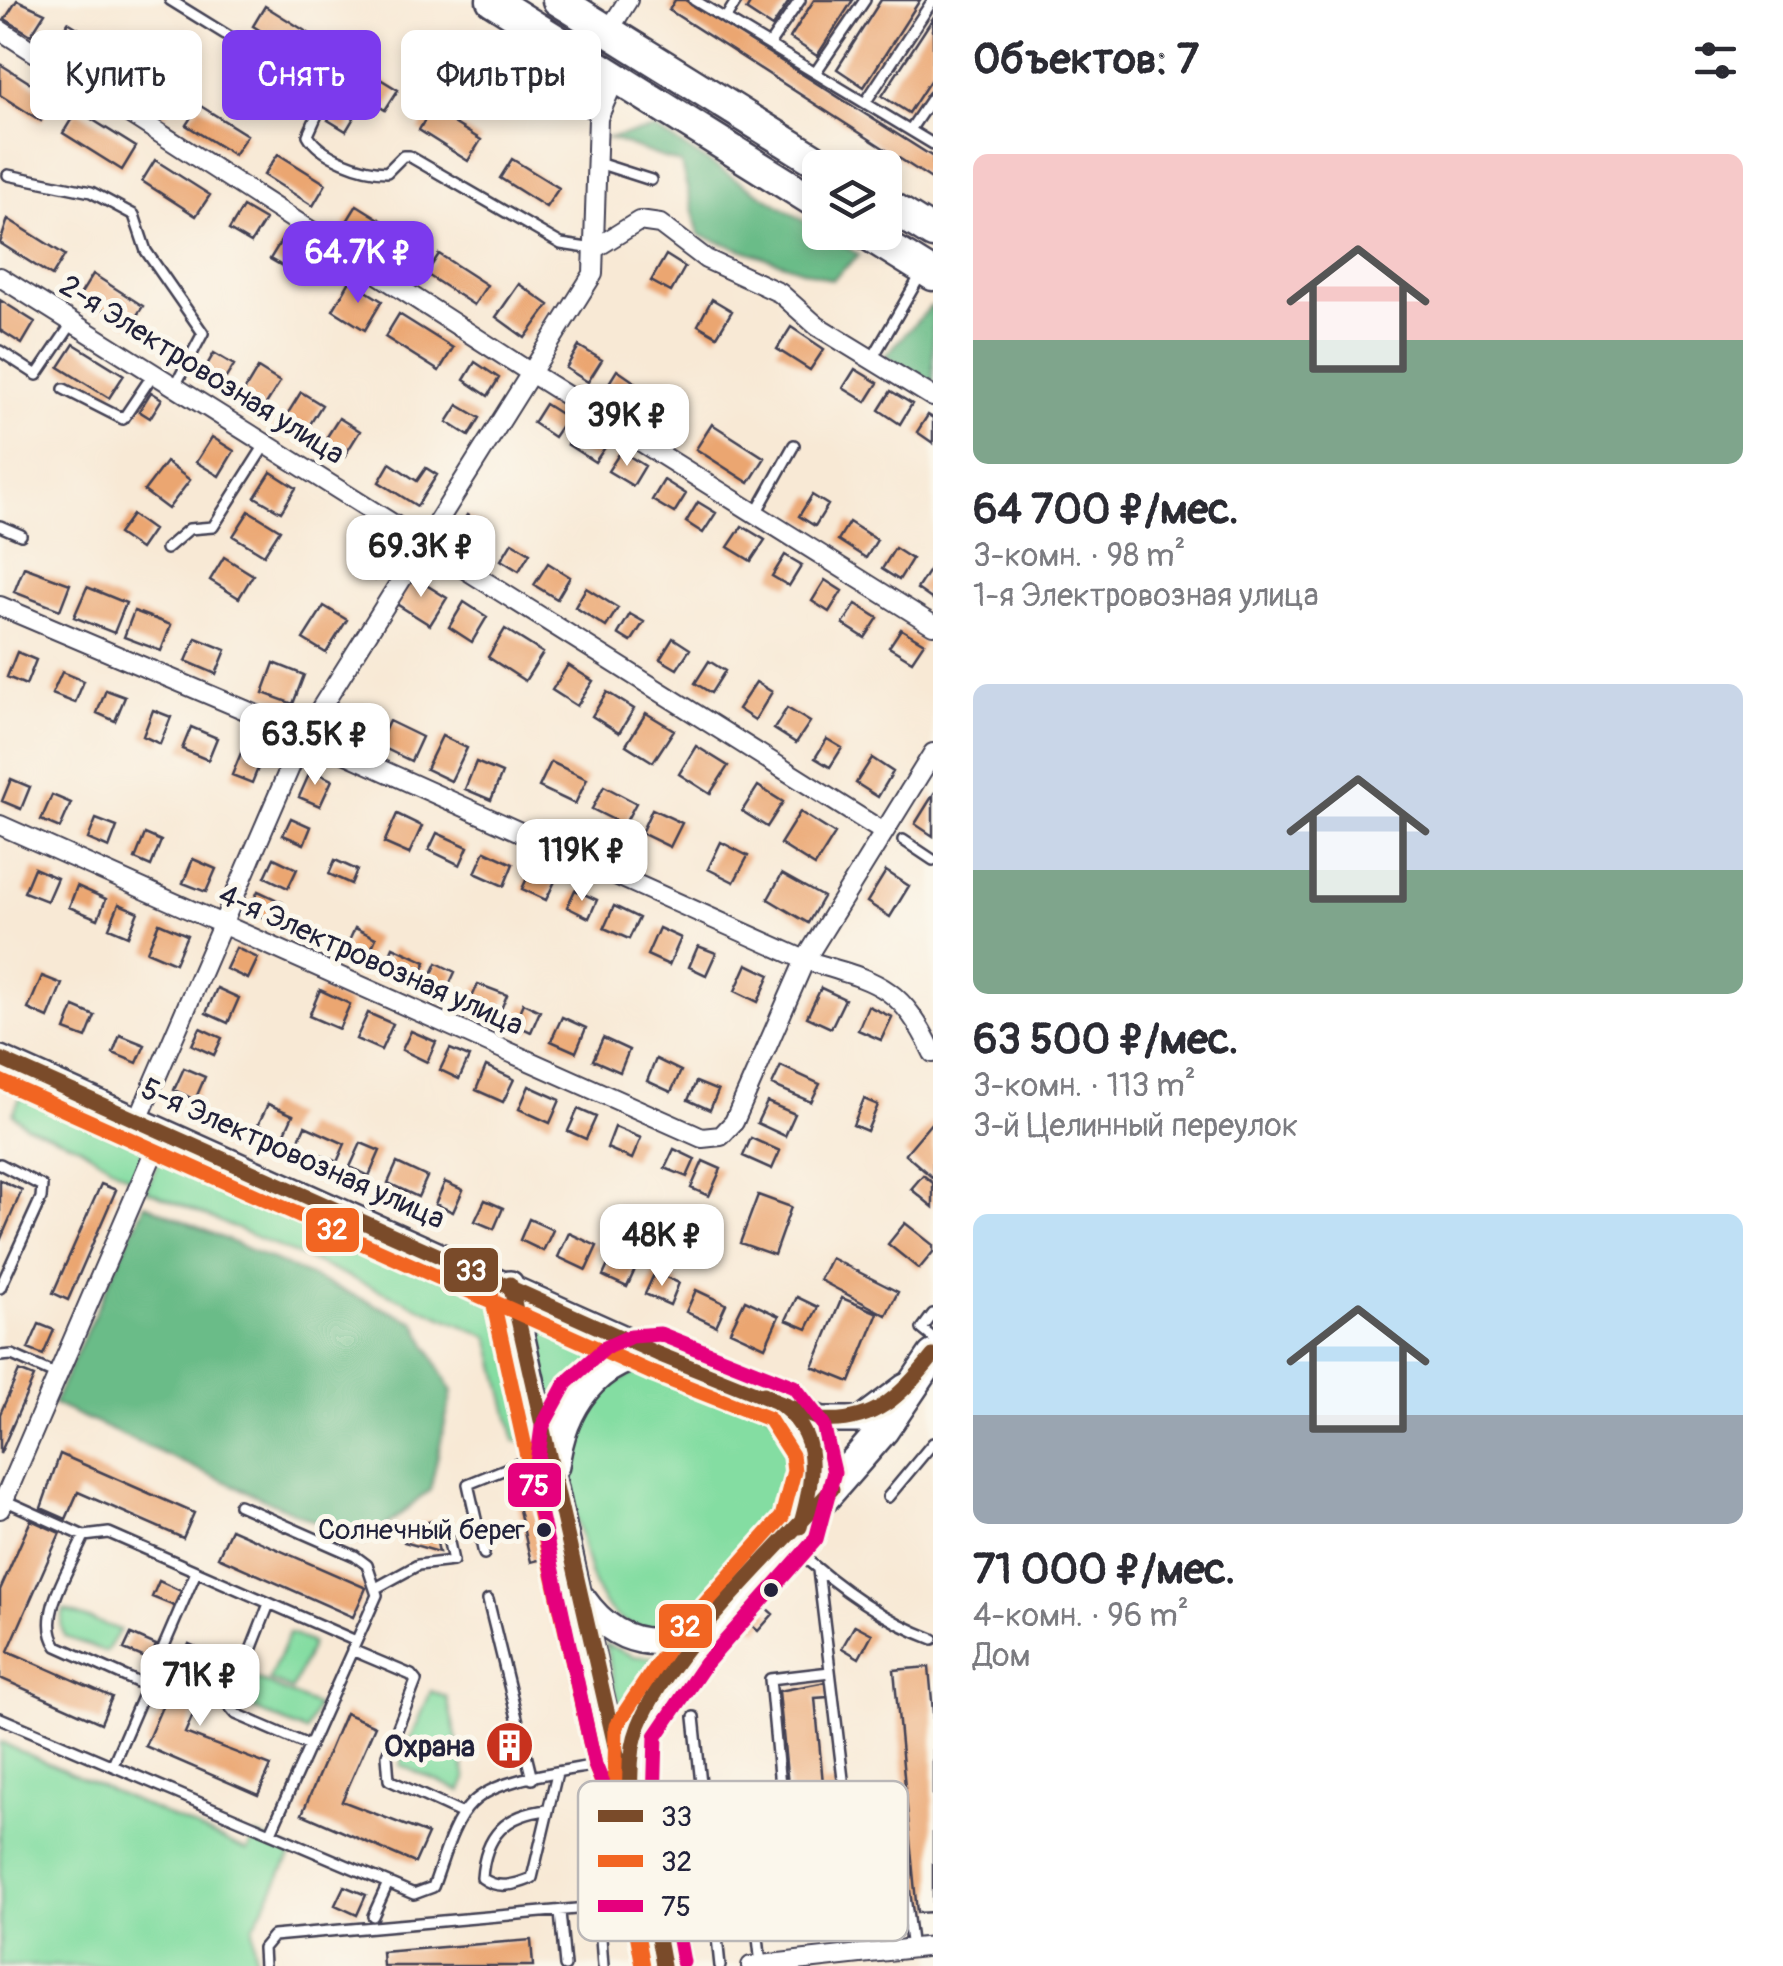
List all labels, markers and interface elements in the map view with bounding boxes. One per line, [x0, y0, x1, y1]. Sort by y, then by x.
chip: Купить [30, 30, 202, 120]
chip: Снять [222, 30, 381, 120]
chip: Фильтры [401, 30, 601, 120]
icon: filters [1688, 33, 1743, 88]
text: Объектов: 7 [973, 34, 1199, 86]
map controls [802, 150, 902, 250]
button: layers [802, 150, 902, 250]
icon: home [1268, 219, 1448, 399]
pin: 64.7K ₽ [266, 221, 450, 306]
text: 64.7K ₽ [305, 233, 411, 273]
street label: 2-я Электровозная улица [53, 267, 351, 473]
pin: 39K ₽ [557, 384, 697, 469]
text: 39K ₽ [587, 396, 667, 436]
text: 64 700 ₽/мес. [973, 484, 1239, 536]
pin: 69.3K ₽ [329, 515, 513, 600]
text: 69.3K ₽ [368, 527, 474, 567]
text: 3-комн. · 98 m² [973, 536, 1185, 576]
text: 1-я Электровозная улица [973, 576, 1319, 616]
pin: 63.5K ₽ [223, 703, 407, 788]
text: 63.5K ₽ [262, 715, 368, 755]
icon: home [1268, 749, 1448, 929]
pin: 119K ₽ [501, 819, 663, 904]
text: 119K ₽ [539, 831, 625, 871]
street label: 4-я Электровозная улица [213, 876, 529, 1044]
text: 63 500 ₽/мес. [973, 1014, 1238, 1066]
text: 3-комн. · 113 m² [973, 1066, 1196, 1106]
street label: 5-я Электровозная улица [135, 1070, 451, 1238]
text: 3-й Целинный переулок [973, 1106, 1298, 1146]
pin: 48K ₽ [592, 1204, 732, 1289]
line badge: 32 [304, 1206, 361, 1254]
text: 32 [316, 1213, 348, 1248]
text: 48K ₽ [622, 1216, 702, 1256]
line badge: 33 [442, 1246, 500, 1294]
text: 33 [455, 1254, 487, 1289]
icon: home [1268, 1279, 1448, 1459]
line badge: 75 [506, 1461, 563, 1509]
text: 75 [519, 1469, 549, 1504]
place label: Солнечный берег [318, 1513, 525, 1548]
marker: Солнечный берег [534, 1520, 554, 1540]
text: 71 000 ₽/мес. [973, 1544, 1235, 1596]
unlabelled marker [761, 1580, 781, 1600]
text: 4-комн. · 96 m² [973, 1596, 1189, 1636]
line badge: 32 [657, 1602, 714, 1650]
text: 32 [669, 1610, 701, 1645]
text: Дом [973, 1636, 1030, 1676]
pin: 71K ₽ [130, 1644, 270, 1729]
text: 71K ₽ [163, 1656, 237, 1696]
building icon: Охрана [484, 1720, 536, 1772]
place label: Охрана [384, 1728, 475, 1765]
legend [578, 1781, 908, 1941]
text: 33 [661, 1800, 692, 1835]
text: 32 [661, 1845, 692, 1880]
text: 75 [661, 1890, 691, 1925]

